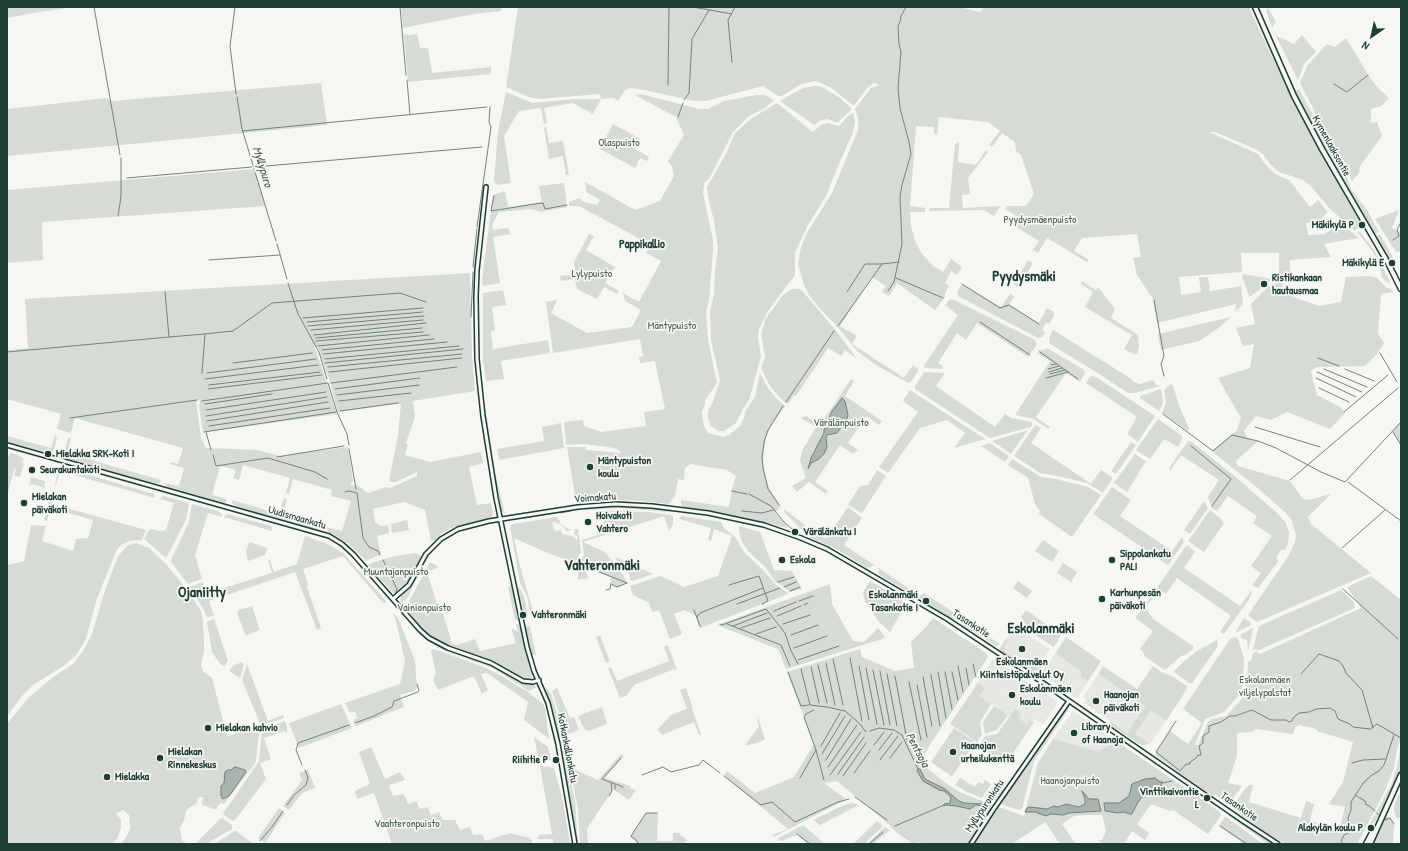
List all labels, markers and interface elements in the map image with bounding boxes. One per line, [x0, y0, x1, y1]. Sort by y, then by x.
north arrow [1352, 16, 1392, 56]
text: N [1359, 39, 1372, 53]
street label: Kymenlaaksontie [1309, 113, 1353, 179]
park label: Olaspuisto [598, 136, 640, 150]
water label: Myllypuro [249, 145, 275, 189]
park label: Pyydysmäenpuisto [1004, 213, 1076, 227]
place label: Mäkikylä P [1312, 218, 1354, 232]
marker: Mäkikylä P [1357, 220, 1367, 230]
district label: Pappikallio [619, 238, 665, 252]
place label: Mäkikylä E [1342, 256, 1384, 270]
marker: Mäkikylä E [1387, 258, 1397, 268]
park label: Lylypuisto [572, 267, 612, 281]
district label: Pyydysmäki [992, 268, 1056, 286]
place label: Ristikankaan hautausmaa [1272, 271, 1322, 297]
marker: Ristikankaan hautausmaa [1259, 279, 1269, 289]
park label: Mäntypuisto [648, 319, 696, 333]
park label: Värälänpuisto [813, 416, 869, 430]
place label: Mielakka SRK-Koti I [56, 447, 134, 461]
marker: Mielakka SRK-Koti I [43, 449, 53, 459]
place label: Mäntypuiston koulu [598, 454, 651, 480]
marker: Mäntypuiston koulu [585, 462, 595, 472]
place label: Seurakuntakoti [40, 463, 100, 477]
marker: Seurakuntakoti [27, 465, 37, 475]
place label: Mielakan päiväkoti [32, 490, 67, 516]
street label: Voimakatu [574, 490, 616, 506]
marker: Mielakan päiväkoti [19, 498, 29, 508]
street label: Uudismaankatu [267, 503, 327, 533]
place label: Hoivakoti Vahtero [596, 509, 632, 535]
marker: Hoivakoti Vahtero [583, 517, 593, 527]
place label: Värälänkatu I [803, 525, 856, 539]
marker: Värälänkatu I [790, 527, 800, 537]
place label: Sippolankatu PALI [1120, 547, 1171, 573]
place label: Eskola [790, 553, 815, 567]
marker: Eskola [777, 555, 787, 565]
marker: Sippolankatu PALI [1107, 555, 1117, 565]
district label: Vahteronmäki [564, 557, 640, 575]
park label: Muuntajanpuisto [364, 565, 428, 579]
district label: Ojaniitty [178, 584, 226, 602]
place label: Karhunpesän päiväkoti [1110, 586, 1161, 612]
place label: Eskolanmäki Tasankotie I [869, 588, 918, 614]
marker: Karhunpesän päiväkoti [1097, 594, 1107, 604]
marker: Eskolanmäki Tasankotie I [921, 596, 931, 606]
park label: Vainionpuisto [397, 601, 451, 615]
street label: Tasankotie [950, 607, 992, 641]
place label: Vahteronmäki [531, 608, 587, 622]
marker: Vahteronmäki [518, 610, 528, 620]
district label: Eskolanmäki [1008, 620, 1074, 638]
marker: Eskolanmäen Kiinteistöpalvelut Oy [1017, 644, 1027, 654]
place label: Eskolanmäen Kiinteistöpalvelut Oy [980, 655, 1064, 681]
park label: Eskolanmäen viljelypalstat [1239, 673, 1291, 699]
place label: Eskolanmäen koulu [1020, 682, 1071, 708]
place label: Haanojan päiväkoti [1104, 688, 1139, 714]
marker: Eskolanmäen koulu [1007, 690, 1017, 700]
marker: Haanojan päiväkoti [1091, 696, 1101, 706]
street label: Kotkankallionkatu [554, 712, 580, 784]
place label: Library of Haanoja [1082, 720, 1123, 746]
place label: Mielakan kahvio [216, 721, 278, 735]
marker: Mielakan kahvio [203, 723, 213, 733]
marker: Library of Haanoja [1069, 728, 1079, 738]
water label: Pentsoja [902, 730, 932, 770]
place label: Haanojan urheilukenttä [961, 739, 1014, 765]
place label: Mielakan Rinnekeskus [168, 745, 216, 771]
marker: Haanojan urheilukenttä [948, 747, 958, 757]
marker: Mielakan Rinnekeskus [155, 753, 165, 763]
place label: Riihitie P [513, 753, 548, 767]
marker: Riihitie P [551, 755, 561, 765]
place label: Mielakka [115, 770, 149, 784]
marker: Mielakka [102, 772, 112, 782]
park label: Haanojanpuisto [1040, 774, 1100, 788]
street label: Myllypuronkatu [963, 777, 1007, 835]
place label: Vinttikaivontie L [1140, 785, 1199, 811]
street label: Tasankotie [1218, 789, 1260, 825]
marker: Vinttikaivontie L [1202, 793, 1212, 803]
park label: Vaahteronpuisto [374, 817, 440, 831]
place label: Alakylän koulu P [1298, 821, 1363, 835]
marker: Alakylän koulu P [1366, 823, 1376, 833]

